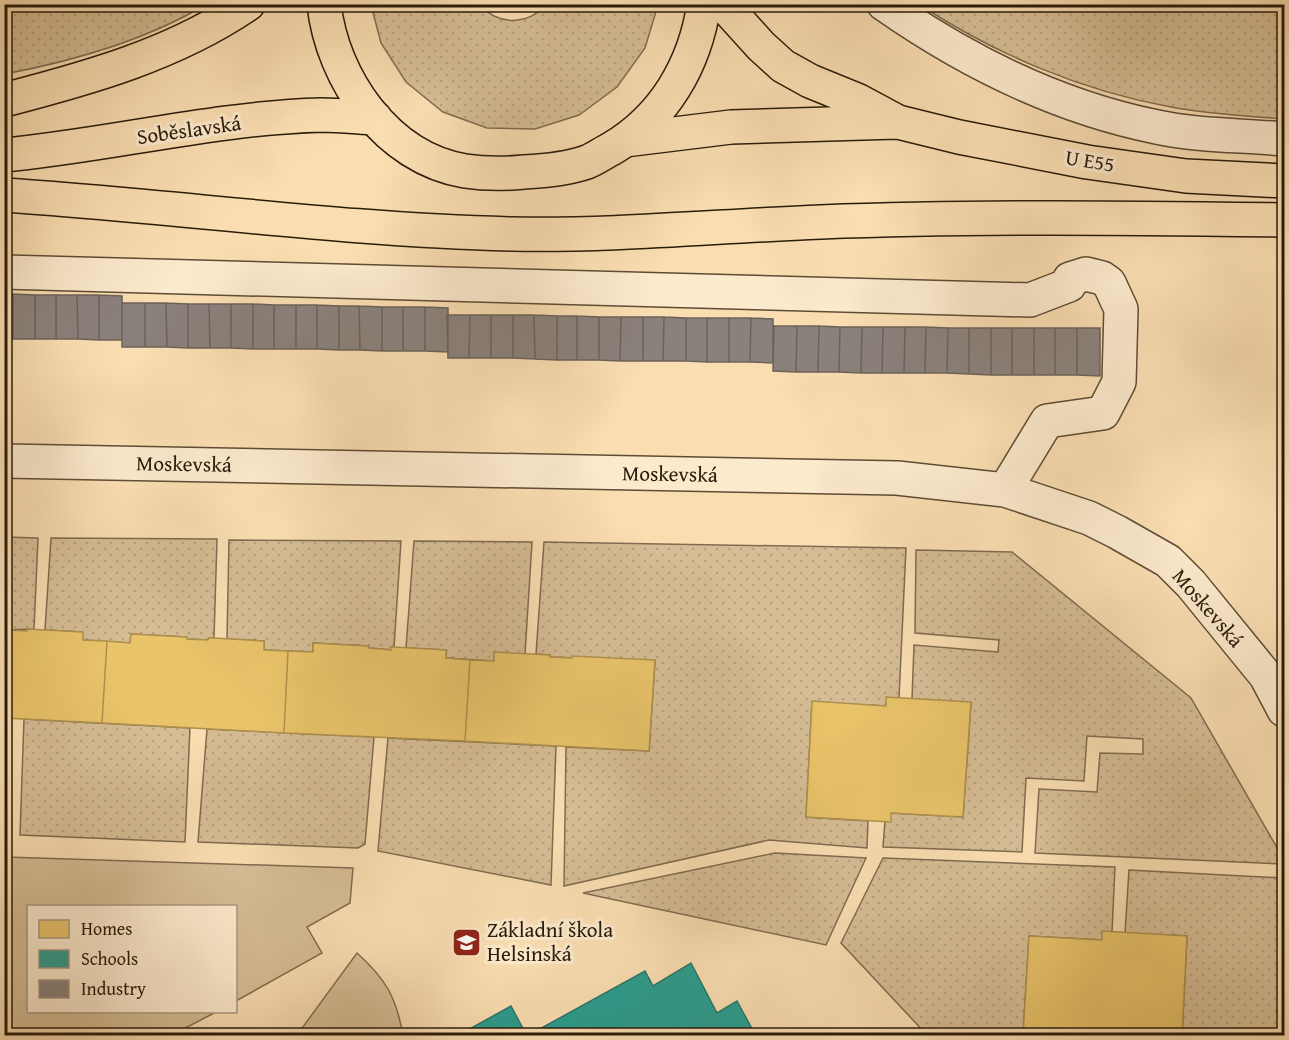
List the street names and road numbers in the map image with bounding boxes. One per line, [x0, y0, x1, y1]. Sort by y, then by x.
street label: Soběslavská [135, 107, 243, 152]
street label: U E55 [1063, 141, 1117, 180]
street label: Moskevská [136, 447, 232, 480]
street label: Moskevská [622, 457, 718, 490]
street label: Moskevská [1165, 561, 1252, 654]

